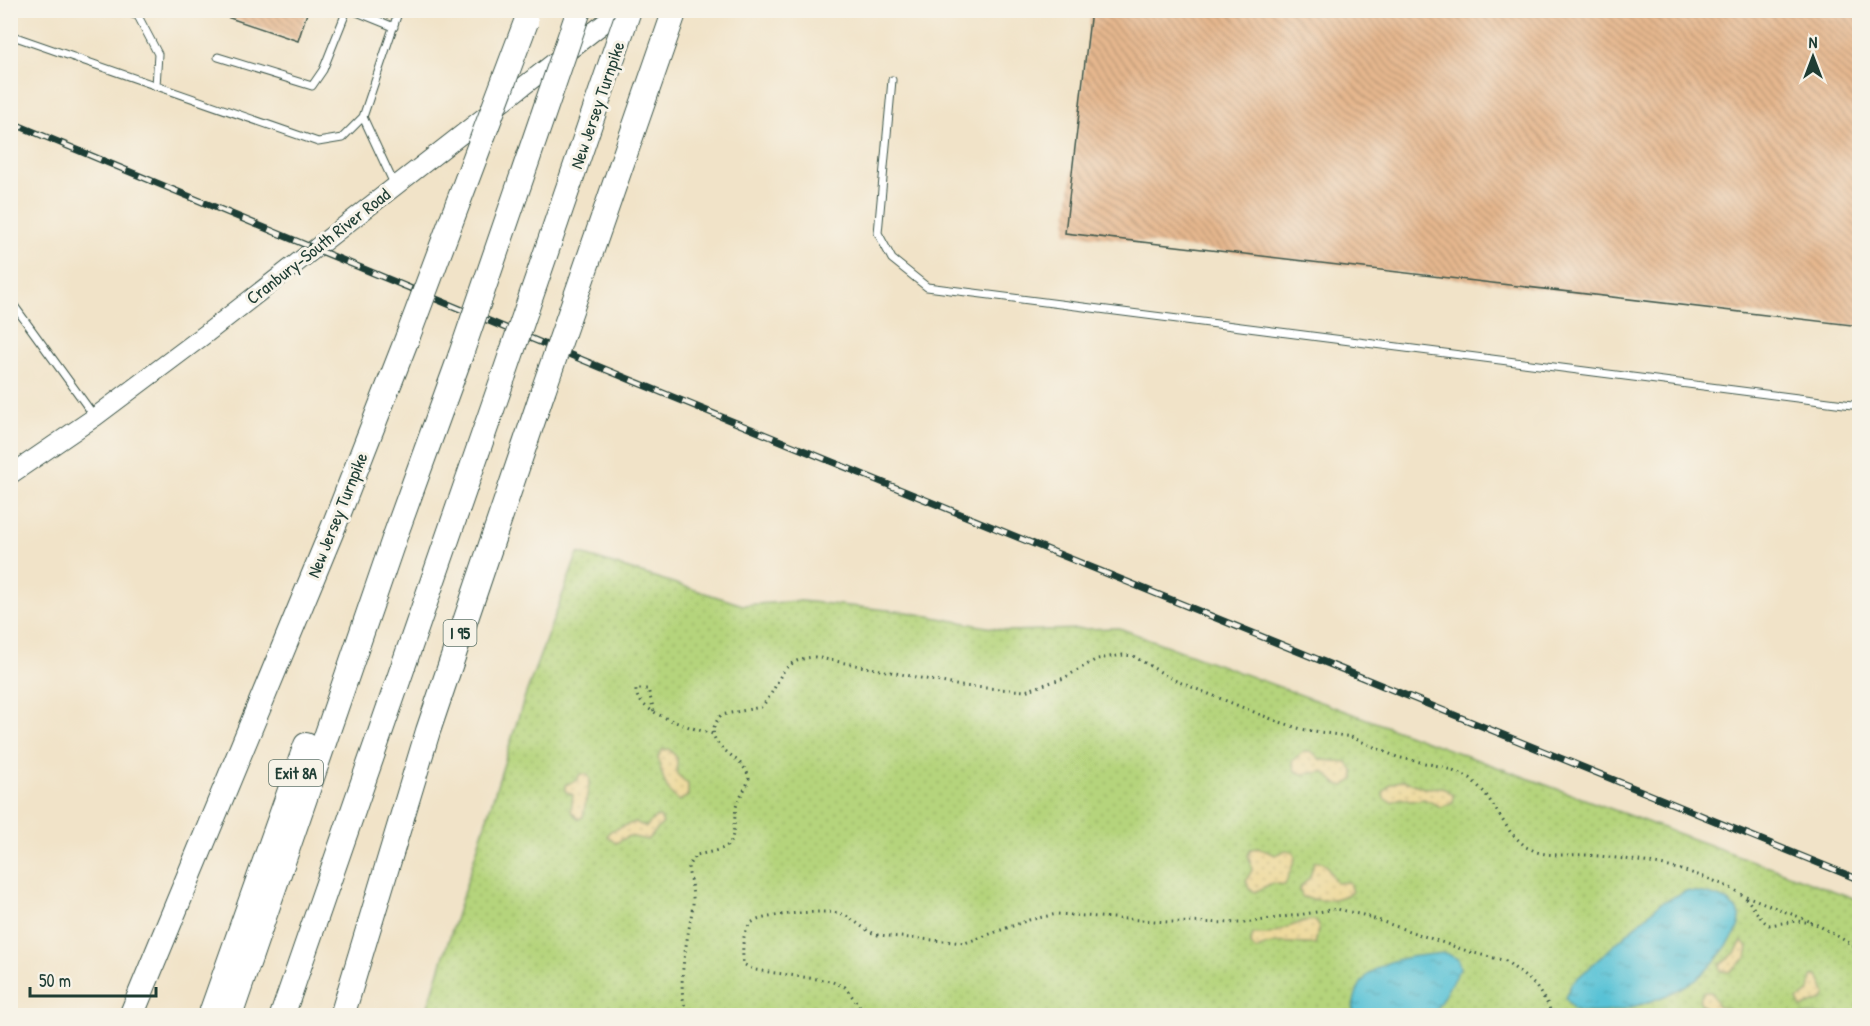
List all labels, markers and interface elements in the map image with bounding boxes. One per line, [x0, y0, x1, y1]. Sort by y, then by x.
north arrow [1783, 27, 1843, 87]
text: N [1809, 31, 1818, 53]
street label: New Jersey Turnpike [564, 38, 630, 172]
street label: Cranbury-South River Road [241, 182, 395, 310]
street label: New Jersey Turnpike [301, 449, 373, 581]
road number: I 95 [444, 620, 476, 646]
road number: Exit 8A [269, 760, 323, 786]
scale bar [30, 960, 156, 998]
text: 50 m [39, 968, 71, 993]

